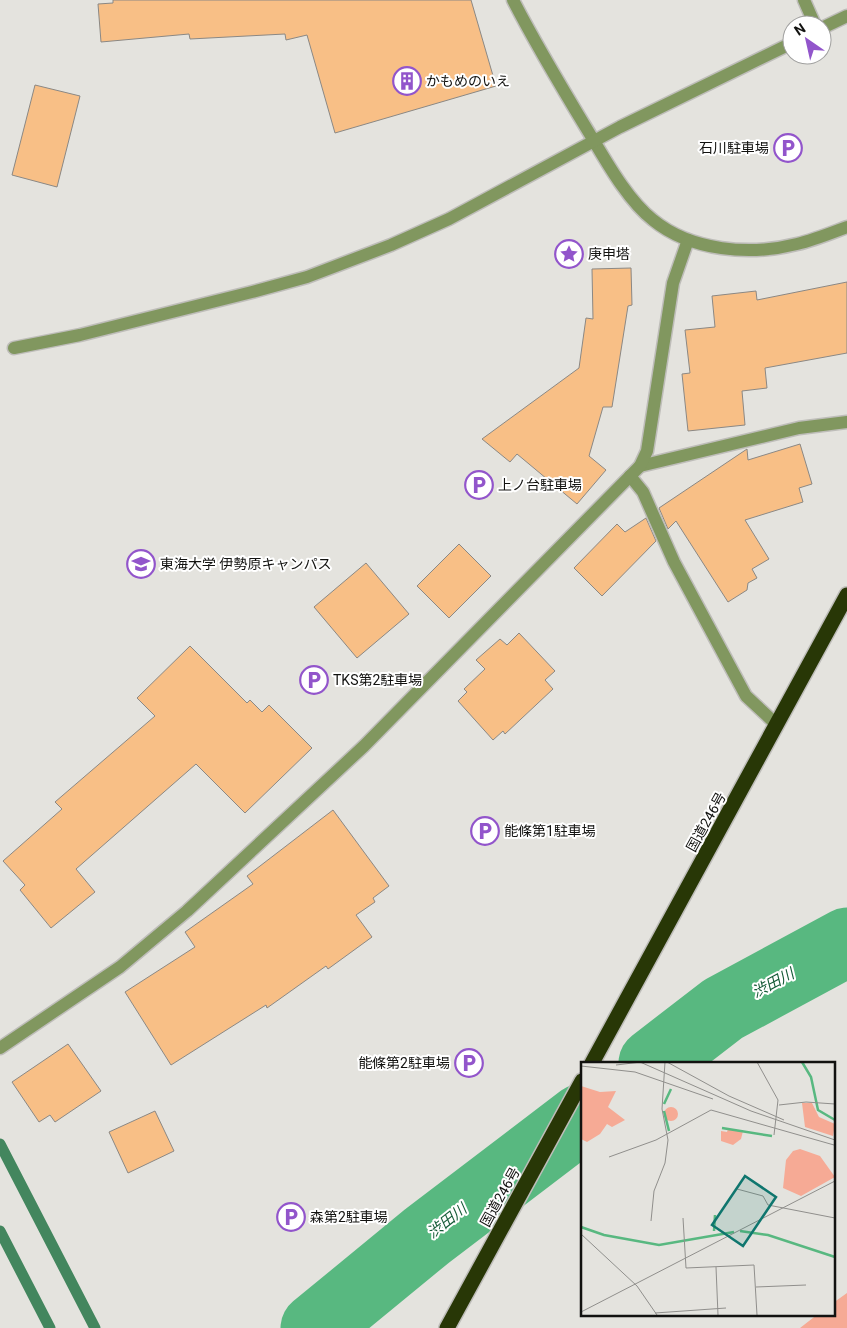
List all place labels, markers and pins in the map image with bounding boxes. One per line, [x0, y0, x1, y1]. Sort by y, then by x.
building icon: かもめのいえ [392, 66, 422, 96]
place label: かもめのいえ [426, 73, 510, 89]
parking icon: 石川駐車場 [773, 133, 803, 163]
place label: 石川駐車場 [699, 140, 769, 156]
place icon: 庚申塔 [554, 239, 584, 269]
place label: 庚申塔 [588, 246, 630, 262]
parking icon: 上ノ台駐車場 [464, 470, 494, 500]
place label: 上ノ台駐車場 [498, 477, 582, 493]
school or university icon: 東海大学 伊勢原キャンパス [126, 549, 156, 579]
place label: 東海大学 伊勢原キャンパス [160, 556, 331, 572]
parking icon: TKS第2駐車場 [299, 665, 329, 695]
place label: TKS第2駐車場 [333, 672, 422, 688]
parking icon: 能條第1駐車場 [470, 816, 500, 846]
place label: 能條第1駐車場 [504, 823, 596, 839]
parking icon: 能條第2駐車場 [454, 1048, 484, 1078]
place label: 能條第2駐車場 [358, 1055, 450, 1071]
parking icon: 森第2駐車場 [276, 1202, 306, 1232]
place label: 森第2駐車場 [310, 1209, 388, 1225]

